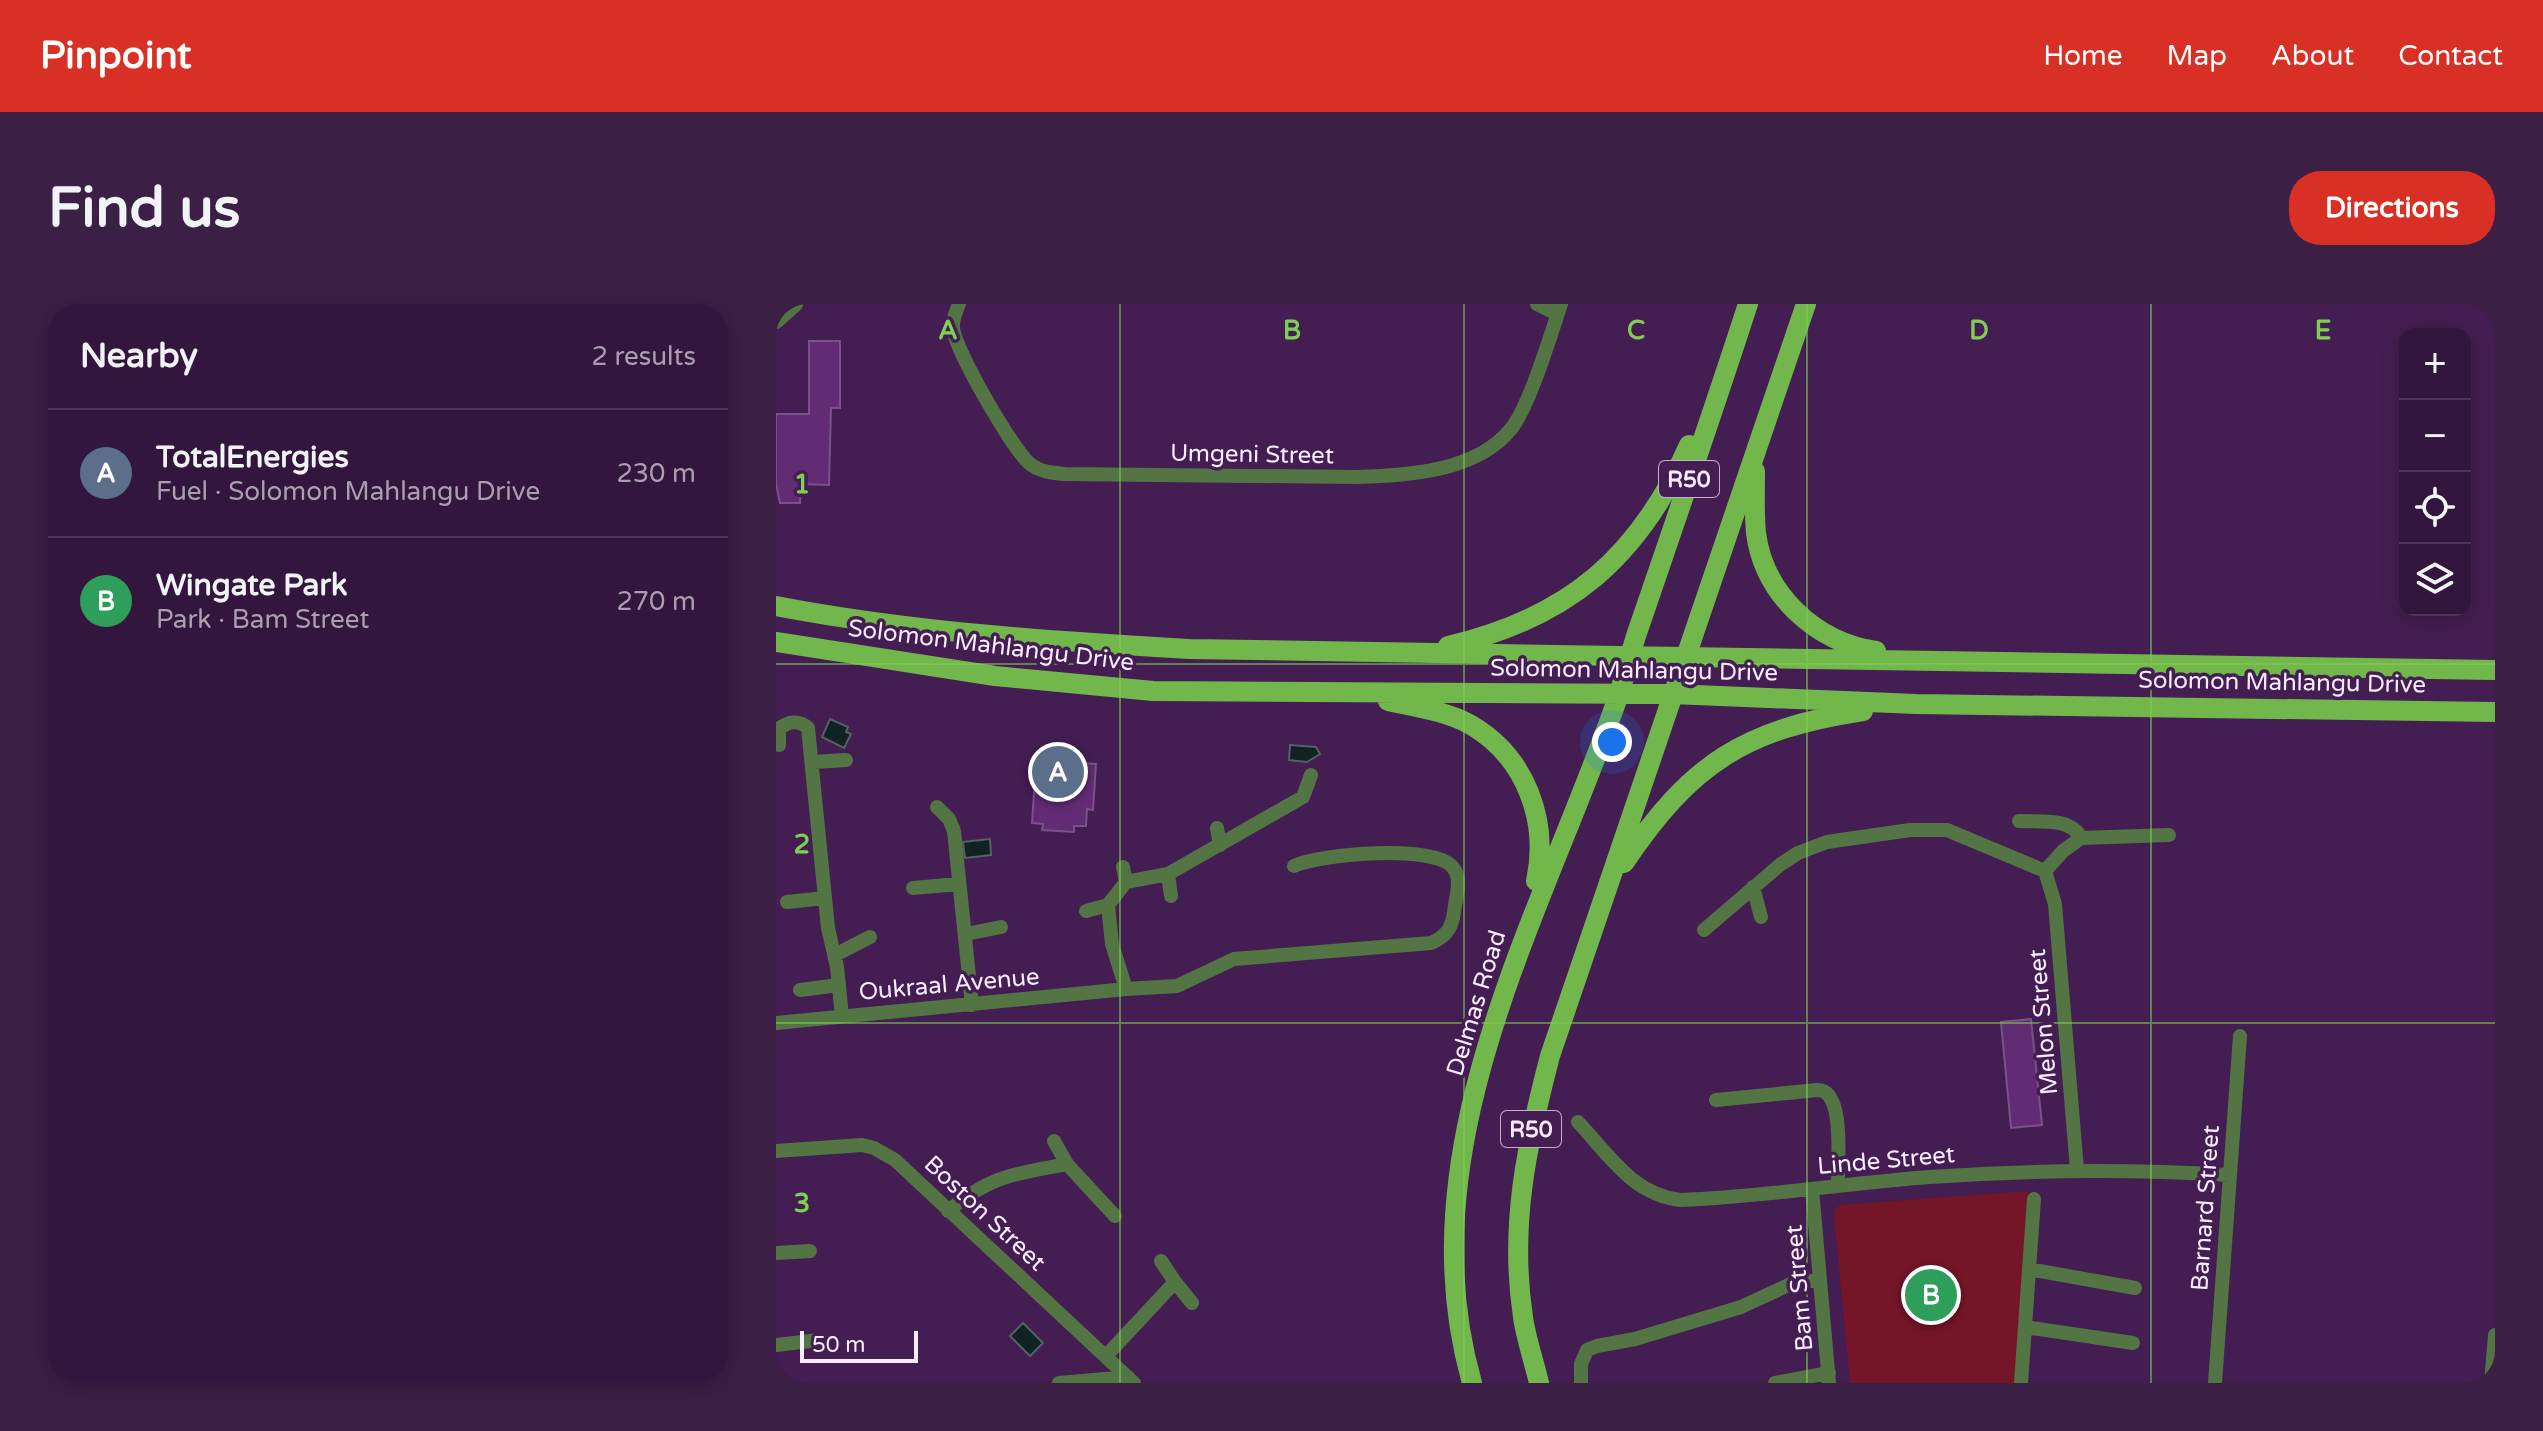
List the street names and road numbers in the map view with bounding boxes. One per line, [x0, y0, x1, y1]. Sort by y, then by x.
street label: Umgeni Street [1170, 439, 1334, 470]
road number: R50 [1659, 461, 1719, 497]
street label: Solomon Mahlangu Drive [846, 614, 1136, 677]
street label: Solomon Mahlangu Drive [1490, 653, 1778, 688]
street label: Solomon Mahlangu Drive [2138, 665, 2426, 700]
street label: Delmas Road [1441, 927, 1512, 1079]
street label: Melon Street [2023, 948, 2064, 1096]
street label: Oukraal Avenue [857, 962, 1041, 1007]
road number: R50 [1501, 1111, 1561, 1147]
street label: Barnard Street [2185, 1124, 2226, 1292]
street label: Linde Street [1816, 1140, 1956, 1181]
street label: Boston Street [918, 1150, 1051, 1277]
street label: Bam Street [1780, 1223, 1819, 1352]

